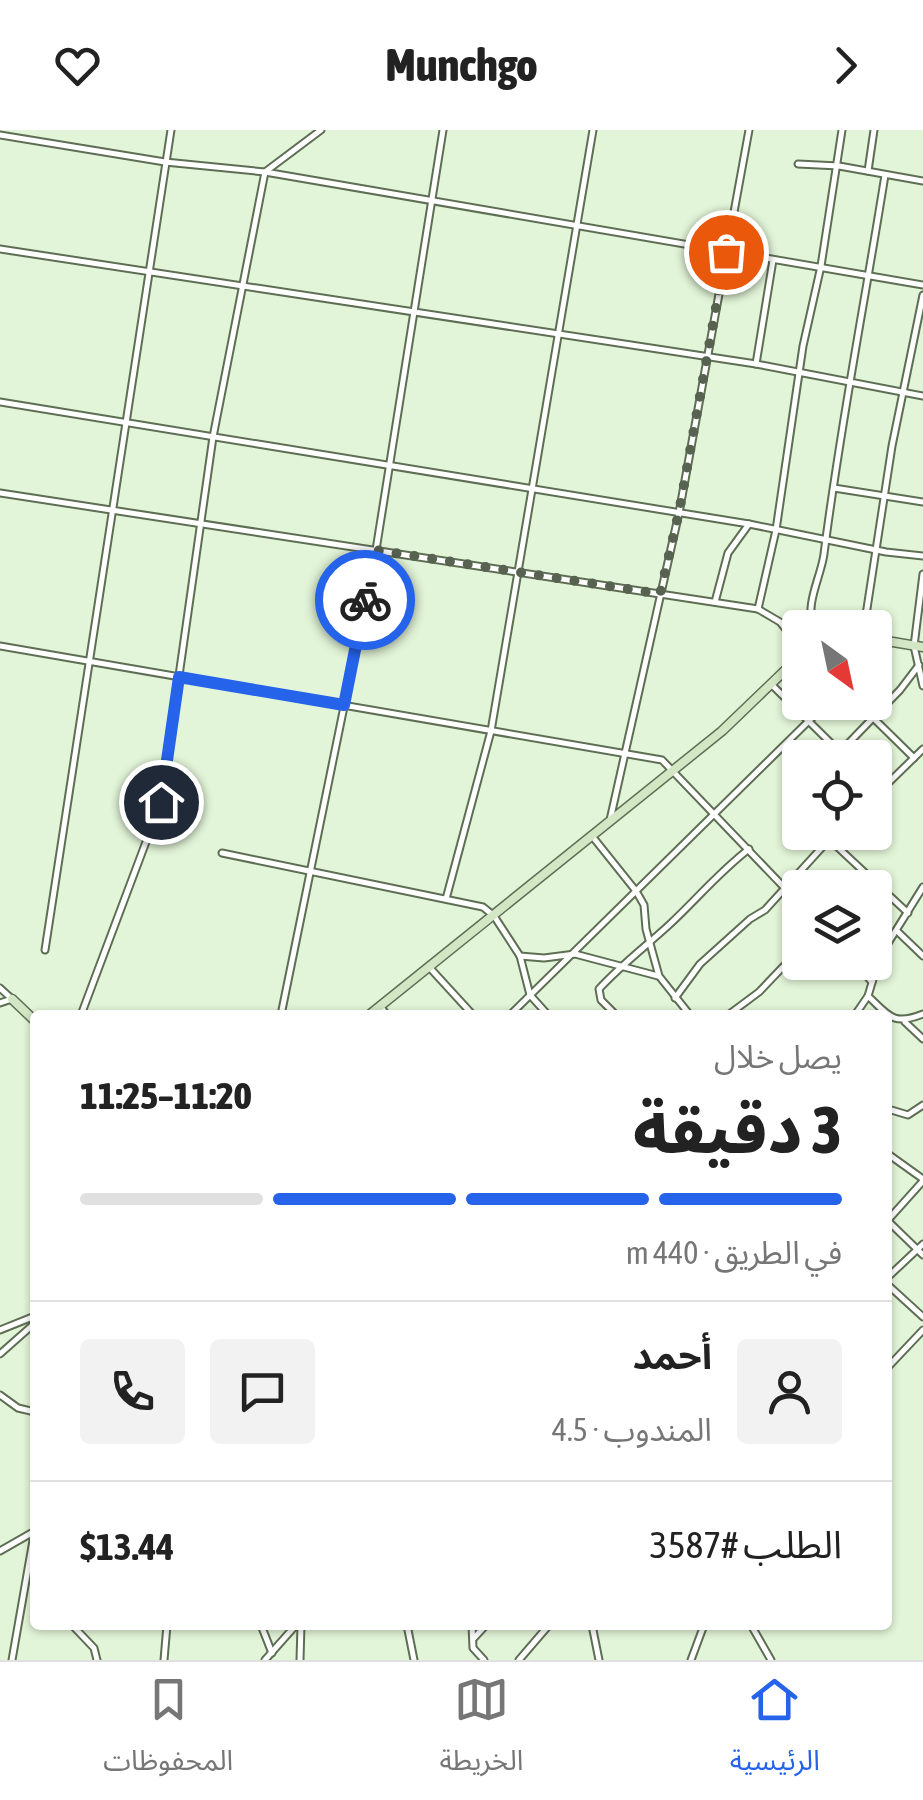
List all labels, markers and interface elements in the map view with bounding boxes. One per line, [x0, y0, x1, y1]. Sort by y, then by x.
icon: heart [50, 38, 105, 93]
icon: forward [818, 38, 873, 93]
text: Munchgo [386, 39, 537, 91]
pin [684, 210, 769, 295]
icon: bag [699, 225, 754, 280]
courier [315, 550, 415, 650]
icon: bike [338, 573, 393, 628]
north arrow [782, 610, 892, 720]
map controls [782, 610, 892, 980]
button: locate [782, 740, 892, 850]
pin [119, 760, 204, 845]
icon: home [134, 775, 189, 830]
button: layers [782, 870, 892, 980]
text: يصل خلال [714, 1038, 842, 1075]
text: 11:20–11:25 [80, 1074, 252, 1117]
text: 3 دقيقة [633, 1092, 842, 1167]
text: في الطريق · 440 m [626, 1234, 842, 1271]
text: أحمد [632, 1334, 712, 1377]
button: phone [80, 1339, 185, 1444]
button: chat [210, 1339, 315, 1444]
button: person [737, 1339, 842, 1444]
text: المندوب · 4.5 [552, 1411, 712, 1448]
text: الطلب #3587 [650, 1523, 842, 1566]
text: $13.44 [80, 1525, 174, 1568]
tab: المحفوظات [103, 1672, 233, 1791]
tab: الخريطة [440, 1672, 523, 1791]
tab: الرئيسية [730, 1672, 820, 1791]

